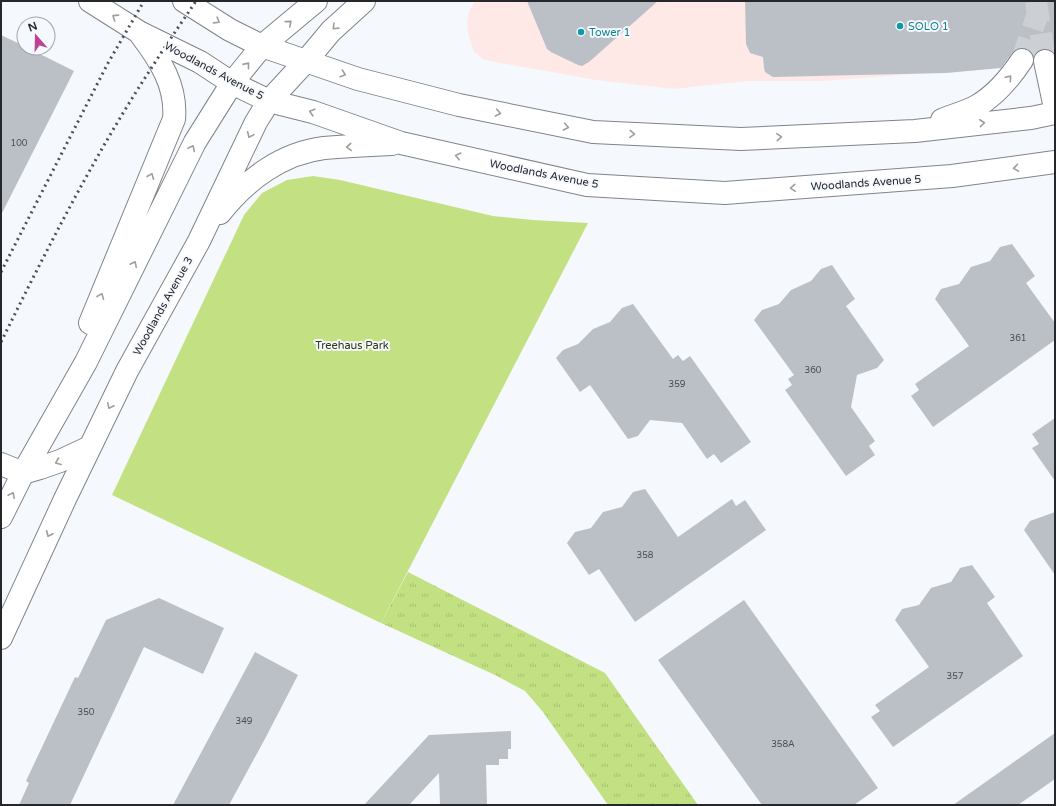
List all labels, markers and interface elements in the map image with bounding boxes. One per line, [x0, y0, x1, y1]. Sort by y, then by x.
one-way arrow [112, 14, 119, 21]
north arrow [16, 16, 56, 56]
one-way arrow [213, 17, 220, 24]
text: N [26, 19, 39, 35]
place label: SOLO 1 [908, 20, 949, 33]
one-way arrow [284, 21, 292, 28]
marker: SOLO 1 [895, 21, 905, 31]
one-way arrow [332, 22, 340, 30]
place label: Tower 1 [589, 26, 630, 39]
marker: Tower 1 [576, 27, 586, 37]
street label: Woodlands Avenue 5 [162, 39, 266, 103]
one-way arrow [243, 62, 250, 69]
one-way arrow [339, 69, 346, 78]
one-way arrow [1004, 76, 1011, 83]
one-way arrow [309, 108, 316, 117]
one-way arrow [494, 108, 501, 117]
one-way arrow [979, 119, 985, 128]
one-way arrow [563, 122, 569, 131]
one-way arrow [247, 130, 255, 138]
one-way arrow [629, 130, 635, 139]
one-way arrow [776, 133, 782, 142]
house number: 100 [11, 138, 28, 149]
one-way arrow [346, 142, 352, 151]
one-way arrow [188, 144, 195, 152]
one-way arrow [454, 153, 461, 161]
street label: Woodlands Avenue 5 [488, 157, 600, 191]
one-way arrow [1013, 163, 1019, 172]
one-way arrow [146, 172, 154, 179]
street label: Woodlands Avenue 5 [810, 173, 922, 193]
one-way arrow [790, 184, 796, 193]
street label: Woodlands Avenue 3 [130, 254, 196, 358]
one-way arrow [130, 261, 137, 268]
one-way arrow [97, 292, 105, 299]
house number: 361 [1010, 333, 1026, 344]
park label: Treehaus Park [315, 339, 389, 352]
house number: 360 [805, 365, 822, 376]
house number: 359 [669, 379, 686, 390]
one-way arrow [107, 401, 115, 409]
one-way arrow [54, 457, 62, 465]
one-way arrow [7, 492, 15, 499]
one-way arrow [46, 530, 54, 538]
house number: 358 [637, 550, 654, 561]
house number: 357 [947, 671, 964, 682]
house number: 350 [78, 707, 95, 718]
house number: 349 [236, 716, 253, 727]
house number: 358A [771, 739, 795, 750]

